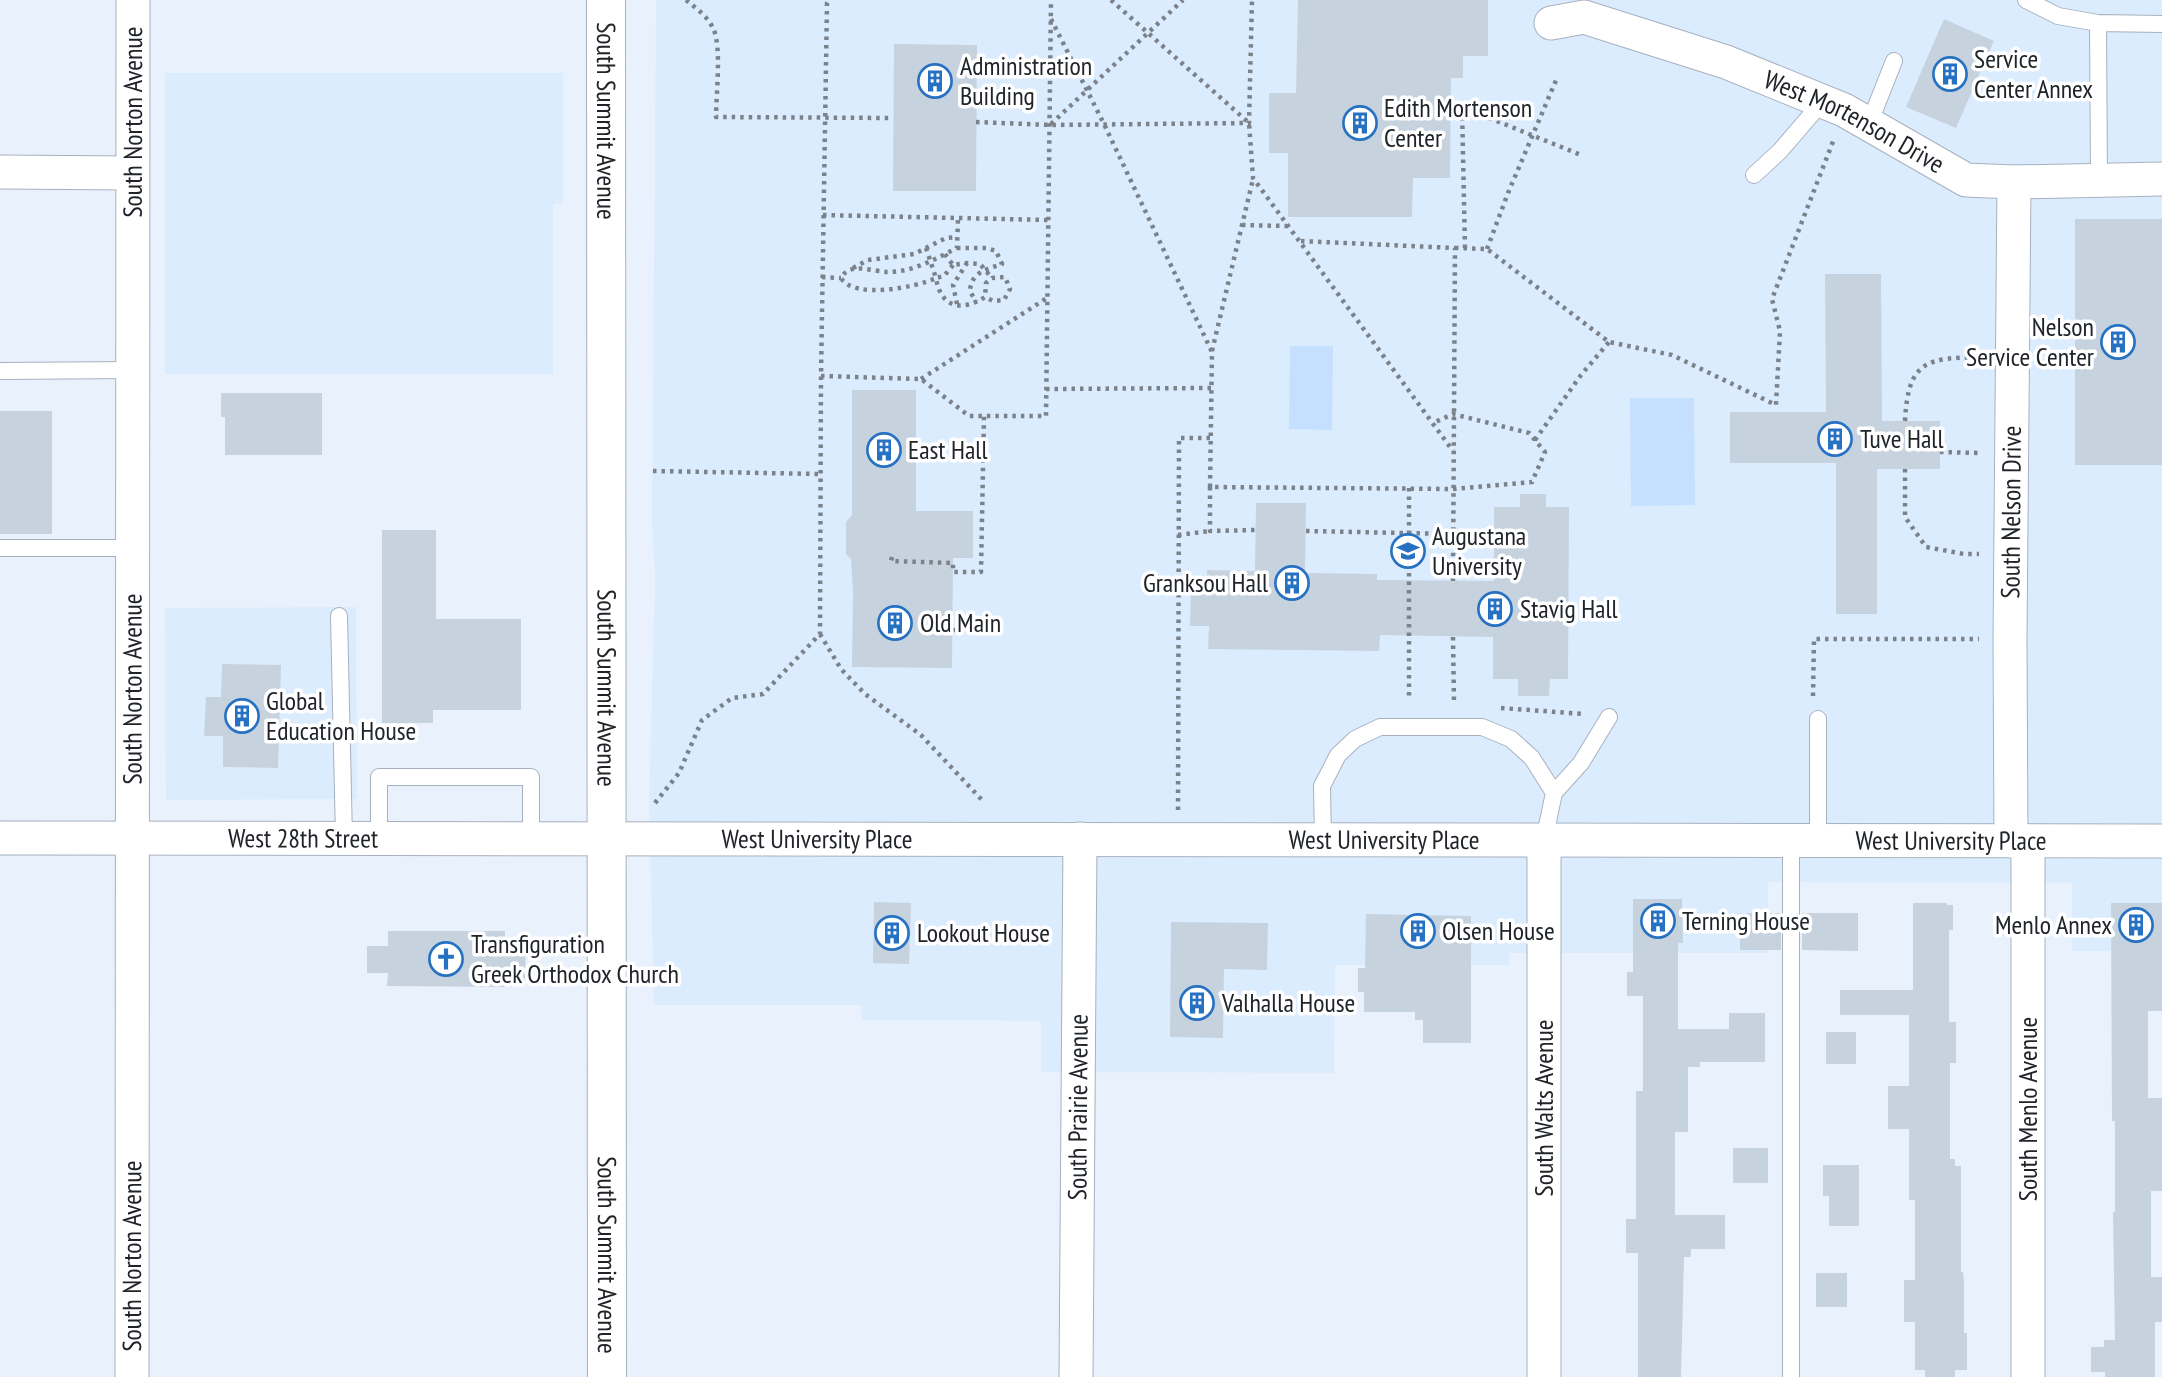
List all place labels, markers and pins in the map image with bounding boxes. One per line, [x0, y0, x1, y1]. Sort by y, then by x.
place label: Service Center Annex [1974, 42, 2093, 105]
place label: Administration Building [960, 49, 1092, 112]
building icon: Service Center Annex [1931, 55, 1969, 93]
building icon: Administration Building [916, 62, 954, 100]
place label: Edith Mortenson Center [1384, 91, 1532, 154]
building icon: Edith Mortenson Center [1341, 104, 1379, 142]
place label: Nelson Service Center [1966, 310, 2094, 373]
building icon: Nelson Service Center [2099, 323, 2137, 361]
building icon: Tuve Hall [1816, 420, 1854, 458]
place label: Tuve Hall [1860, 422, 1944, 455]
building icon: East Hall [865, 431, 903, 469]
place label: East Hall [908, 433, 987, 466]
place label: Augustana University [1432, 519, 1526, 582]
school or university icon: Augustana University [1389, 532, 1427, 570]
building icon: Granksou Hall [1273, 564, 1311, 602]
place label: Granksou Hall [1143, 566, 1268, 599]
building icon: Stavig Hall [1476, 590, 1514, 628]
place label: Stavig Hall [1520, 592, 1618, 625]
building icon: Old Main [876, 604, 914, 642]
place label: Old Main [920, 606, 1001, 639]
place label: Global Education House [266, 684, 416, 747]
building icon: Global Education House [223, 697, 261, 735]
building icon: Terning House [1639, 902, 1677, 940]
place label: Terning House [1682, 904, 1810, 937]
building icon: Menlo Annex [2117, 906, 2155, 944]
place label: Menlo Annex [1995, 908, 2112, 941]
building icon: Olsen House [1399, 912, 1437, 950]
building icon: Lookout House [873, 914, 911, 952]
place label: Olsen House [1442, 914, 1555, 947]
place label: Lookout House [917, 916, 1050, 949]
place label: Transfiguration Greek Orthodox Church [471, 927, 679, 990]
church icon: Transfiguration Greek Orthodox Church [427, 940, 465, 978]
building icon: Valhalla House [1178, 984, 1216, 1022]
place label: Valhalla House [1221, 986, 1355, 1019]

